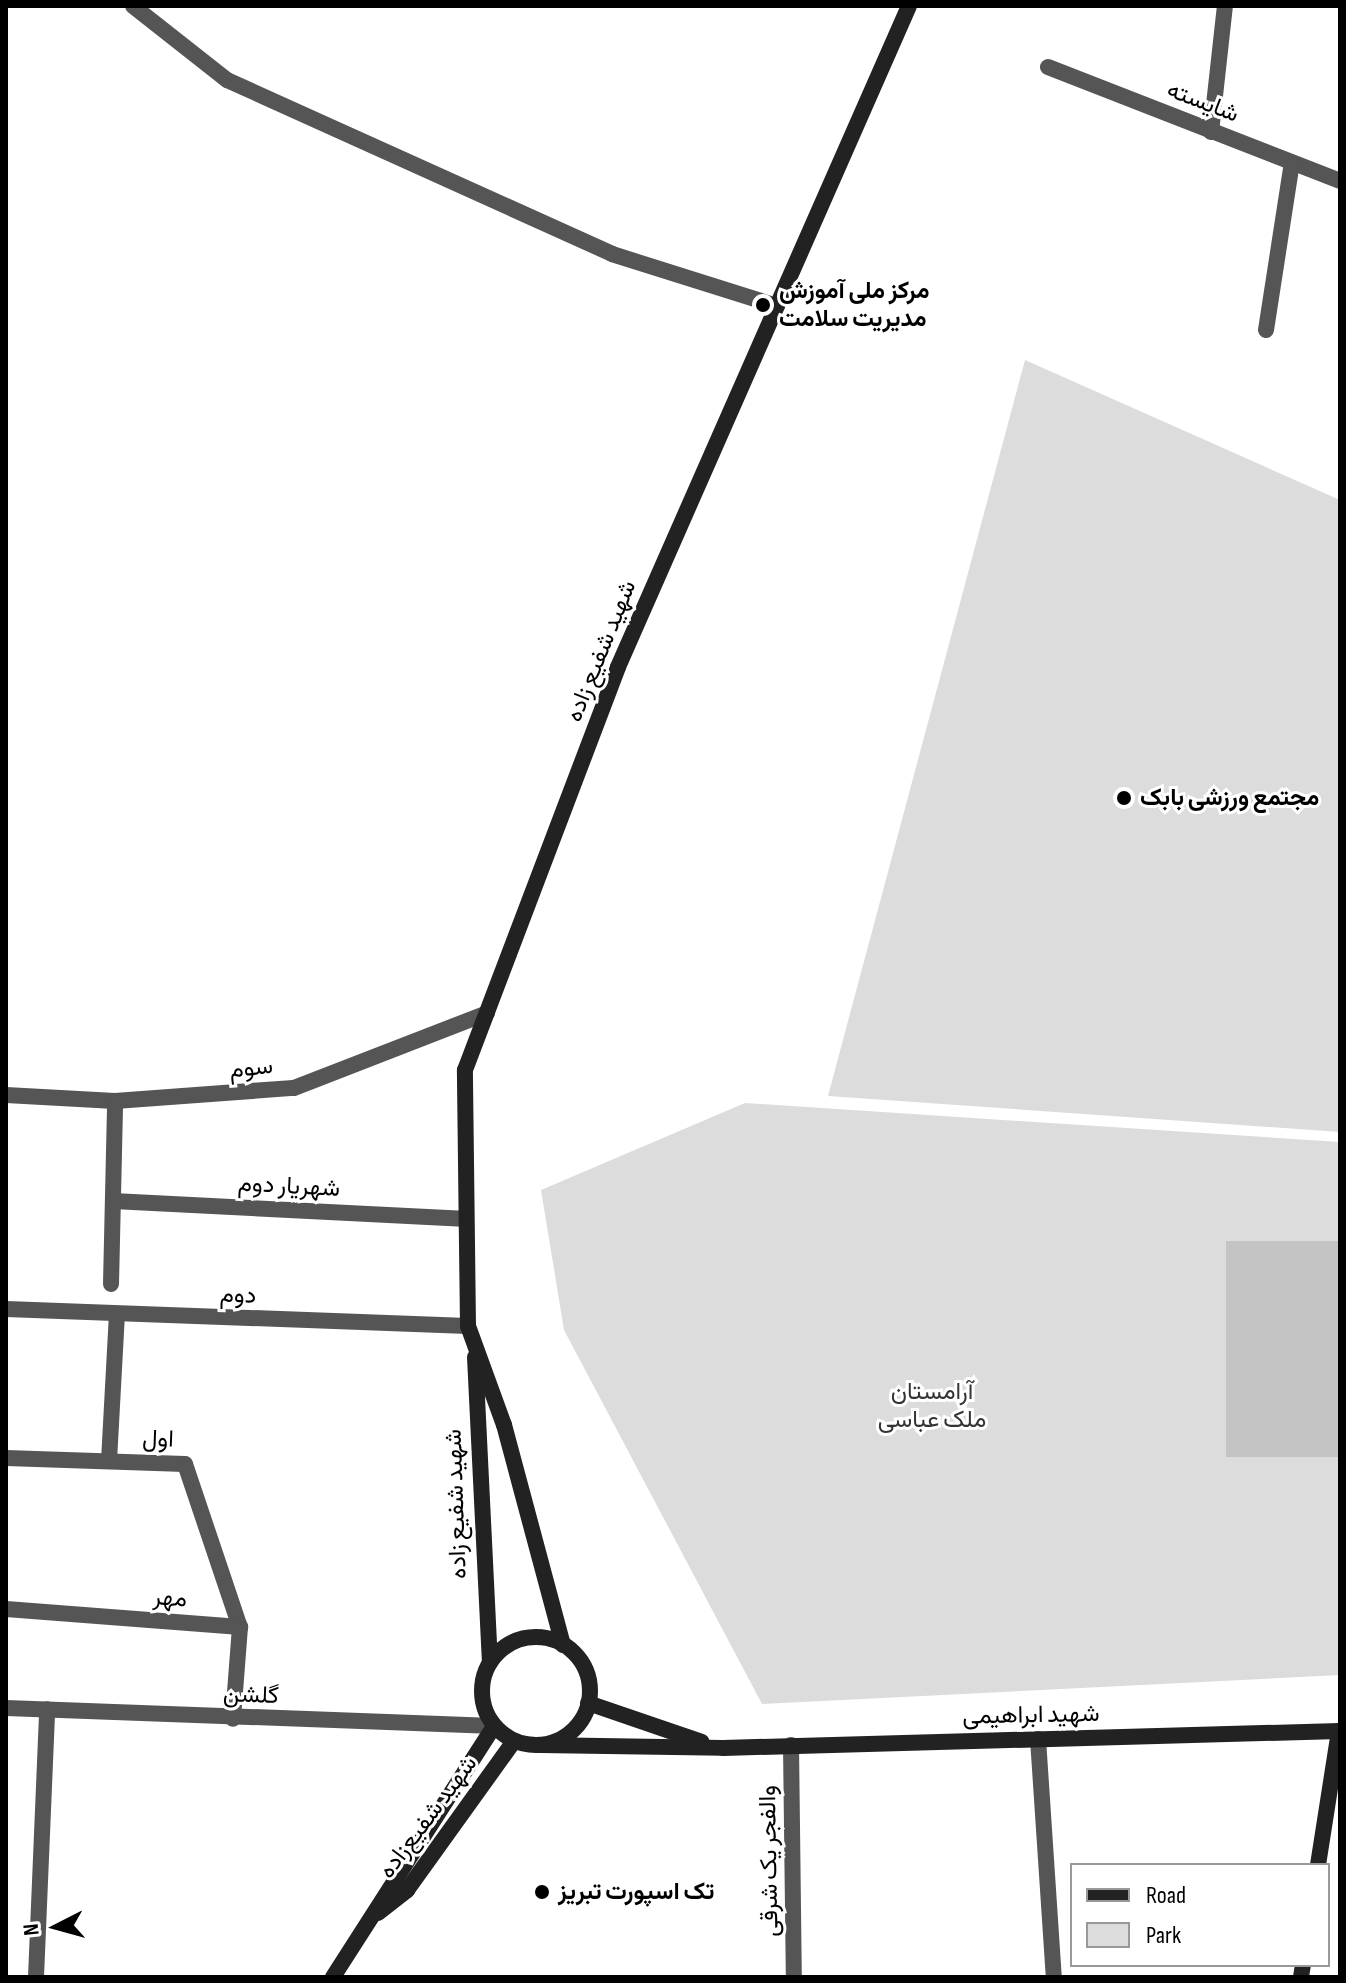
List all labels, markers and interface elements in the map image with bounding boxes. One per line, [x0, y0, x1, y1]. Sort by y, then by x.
street label: شایسته [1163, 75, 1243, 129]
place label: مركز ملى آموزش مديريت سلامت [779, 277, 929, 333]
marker: مركز ملى آموزش مديريت سلامت [754, 296, 772, 314]
street label: شهید شفیع زاده [560, 576, 642, 726]
place label: مجتمع ورزشی بابک [1140, 784, 1319, 812]
marker: مجتمع ورزشی بابک [1115, 789, 1133, 807]
street label: سوم [228, 1051, 274, 1085]
street label: شهریار دوم [237, 1169, 341, 1203]
street label: دوم [219, 1280, 257, 1310]
park label: آرامستان ملک عباسی [878, 1378, 986, 1434]
street label: اول [142, 1424, 174, 1454]
street label: شهید شفیع زاده [439, 1429, 473, 1579]
street label: مهر [152, 1582, 188, 1614]
street label: گلشن [223, 1680, 279, 1710]
street label: شهید ابراهیمی [962, 1699, 1100, 1731]
street label: شهید شفیع‌زاده [372, 1750, 484, 1884]
street label: والفجر یک شرقی [753, 1785, 785, 1937]
legend [1070, 1863, 1330, 1967]
place label: تک اسپورت تبریز [558, 1878, 714, 1906]
text: Road [1146, 1881, 1186, 1910]
marker: تک اسپورت تبریز [533, 1883, 551, 1901]
north arrow [16, 1887, 96, 1967]
text: Park [1146, 1921, 1181, 1950]
text: N [18, 1922, 46, 1937]

